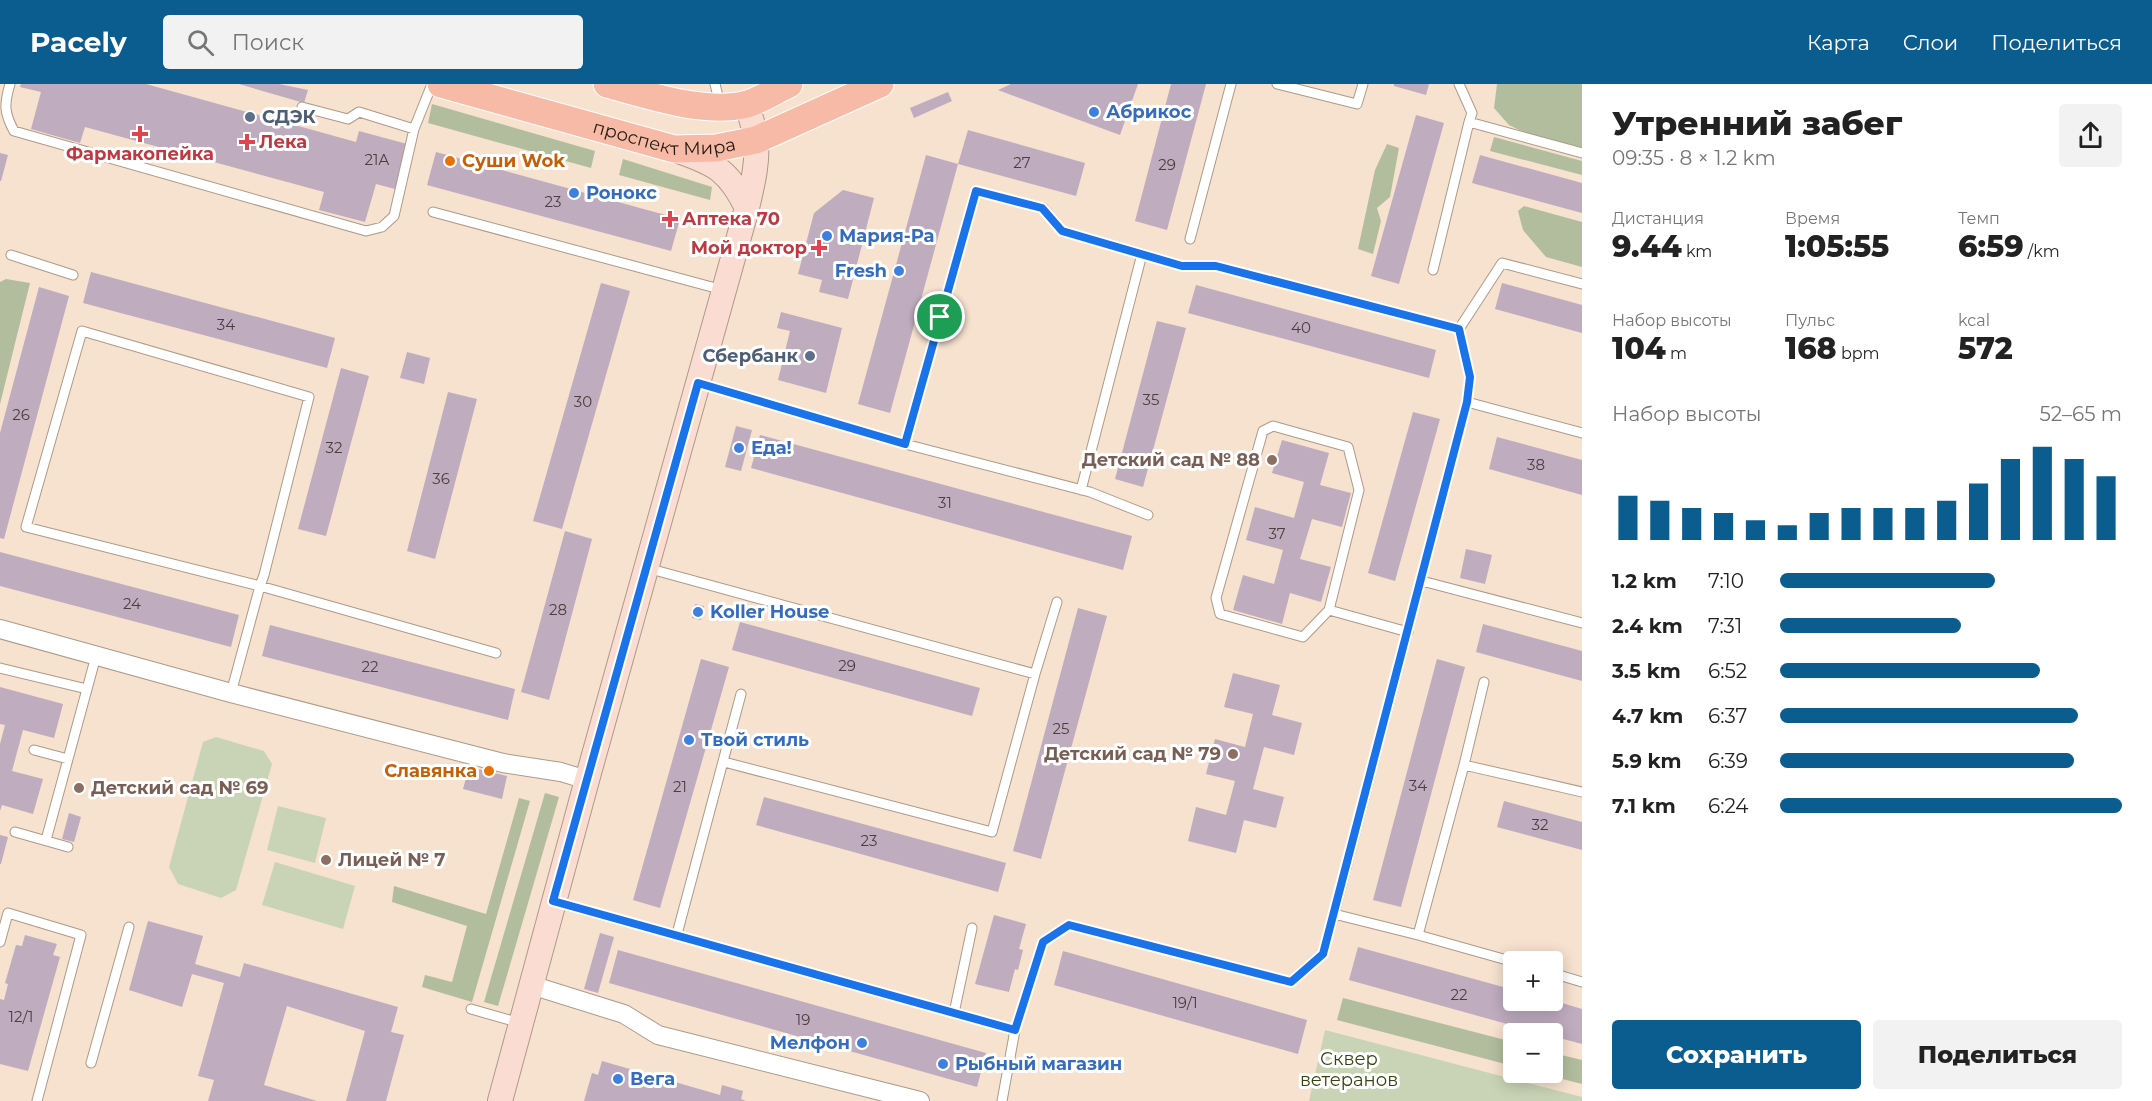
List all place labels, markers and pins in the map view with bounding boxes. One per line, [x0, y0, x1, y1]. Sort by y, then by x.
place label: Абрикос [1106, 101, 1192, 123]
marker: Абрикос [1087, 105, 1101, 119]
place label: СДЭК [262, 106, 317, 128]
marker: СДЭК [243, 110, 257, 124]
marker: Фармакопейка [133, 127, 147, 141]
place label: Лека [259, 131, 307, 153]
marker: Лека [240, 135, 254, 149]
place label: Фармакопейка [66, 143, 214, 165]
place label: Суши Wok [462, 150, 565, 172]
marker: Суши Wok [443, 154, 457, 168]
place label: Ронокс [586, 182, 657, 204]
marker: Ронокс [567, 186, 581, 200]
place label: Аптека 70 [682, 208, 780, 230]
marker: Аптека 70 [663, 212, 677, 226]
place label: Мария-Ра [839, 225, 934, 247]
marker: Мария-Ра [820, 229, 834, 243]
place label: Мой доктор [691, 237, 807, 259]
marker: Мой доктор [812, 241, 826, 255]
place label: Fresh [835, 260, 887, 282]
marker: Fresh [892, 264, 906, 278]
pin [914, 291, 965, 342]
place label: Сбербанк [702, 345, 798, 367]
marker: Сбербанк [803, 349, 817, 363]
place label: Еда! [751, 437, 792, 459]
marker: Еда! [732, 441, 746, 455]
place label: Детский сад № 88 [1082, 449, 1260, 471]
marker: Детский сад № 88 [1265, 453, 1279, 467]
place label: Koller House [710, 601, 829, 623]
marker: Koller House [691, 605, 705, 619]
place label: Твой стиль [701, 729, 809, 751]
marker: Твой стиль [682, 733, 696, 747]
place label: Детский сад № 79 [1044, 743, 1221, 765]
marker: Детский сад № 79 [1226, 747, 1240, 761]
place label: Славянка [384, 760, 477, 782]
marker: Славянка [482, 764, 496, 778]
place label: Детский сад № 69 [91, 777, 268, 799]
marker: Детский сад № 69 [72, 781, 86, 795]
place label: Лицей № 7 [338, 849, 445, 871]
marker: Лицей № 7 [319, 853, 333, 867]
place label: Мелфон [770, 1032, 850, 1054]
marker: Мелфон [855, 1036, 869, 1050]
place label: Рыбный магазин [955, 1053, 1122, 1075]
marker: Рыбный магазин [936, 1057, 950, 1071]
place label: Вега [630, 1068, 675, 1090]
marker: Вега [611, 1072, 625, 1086]

